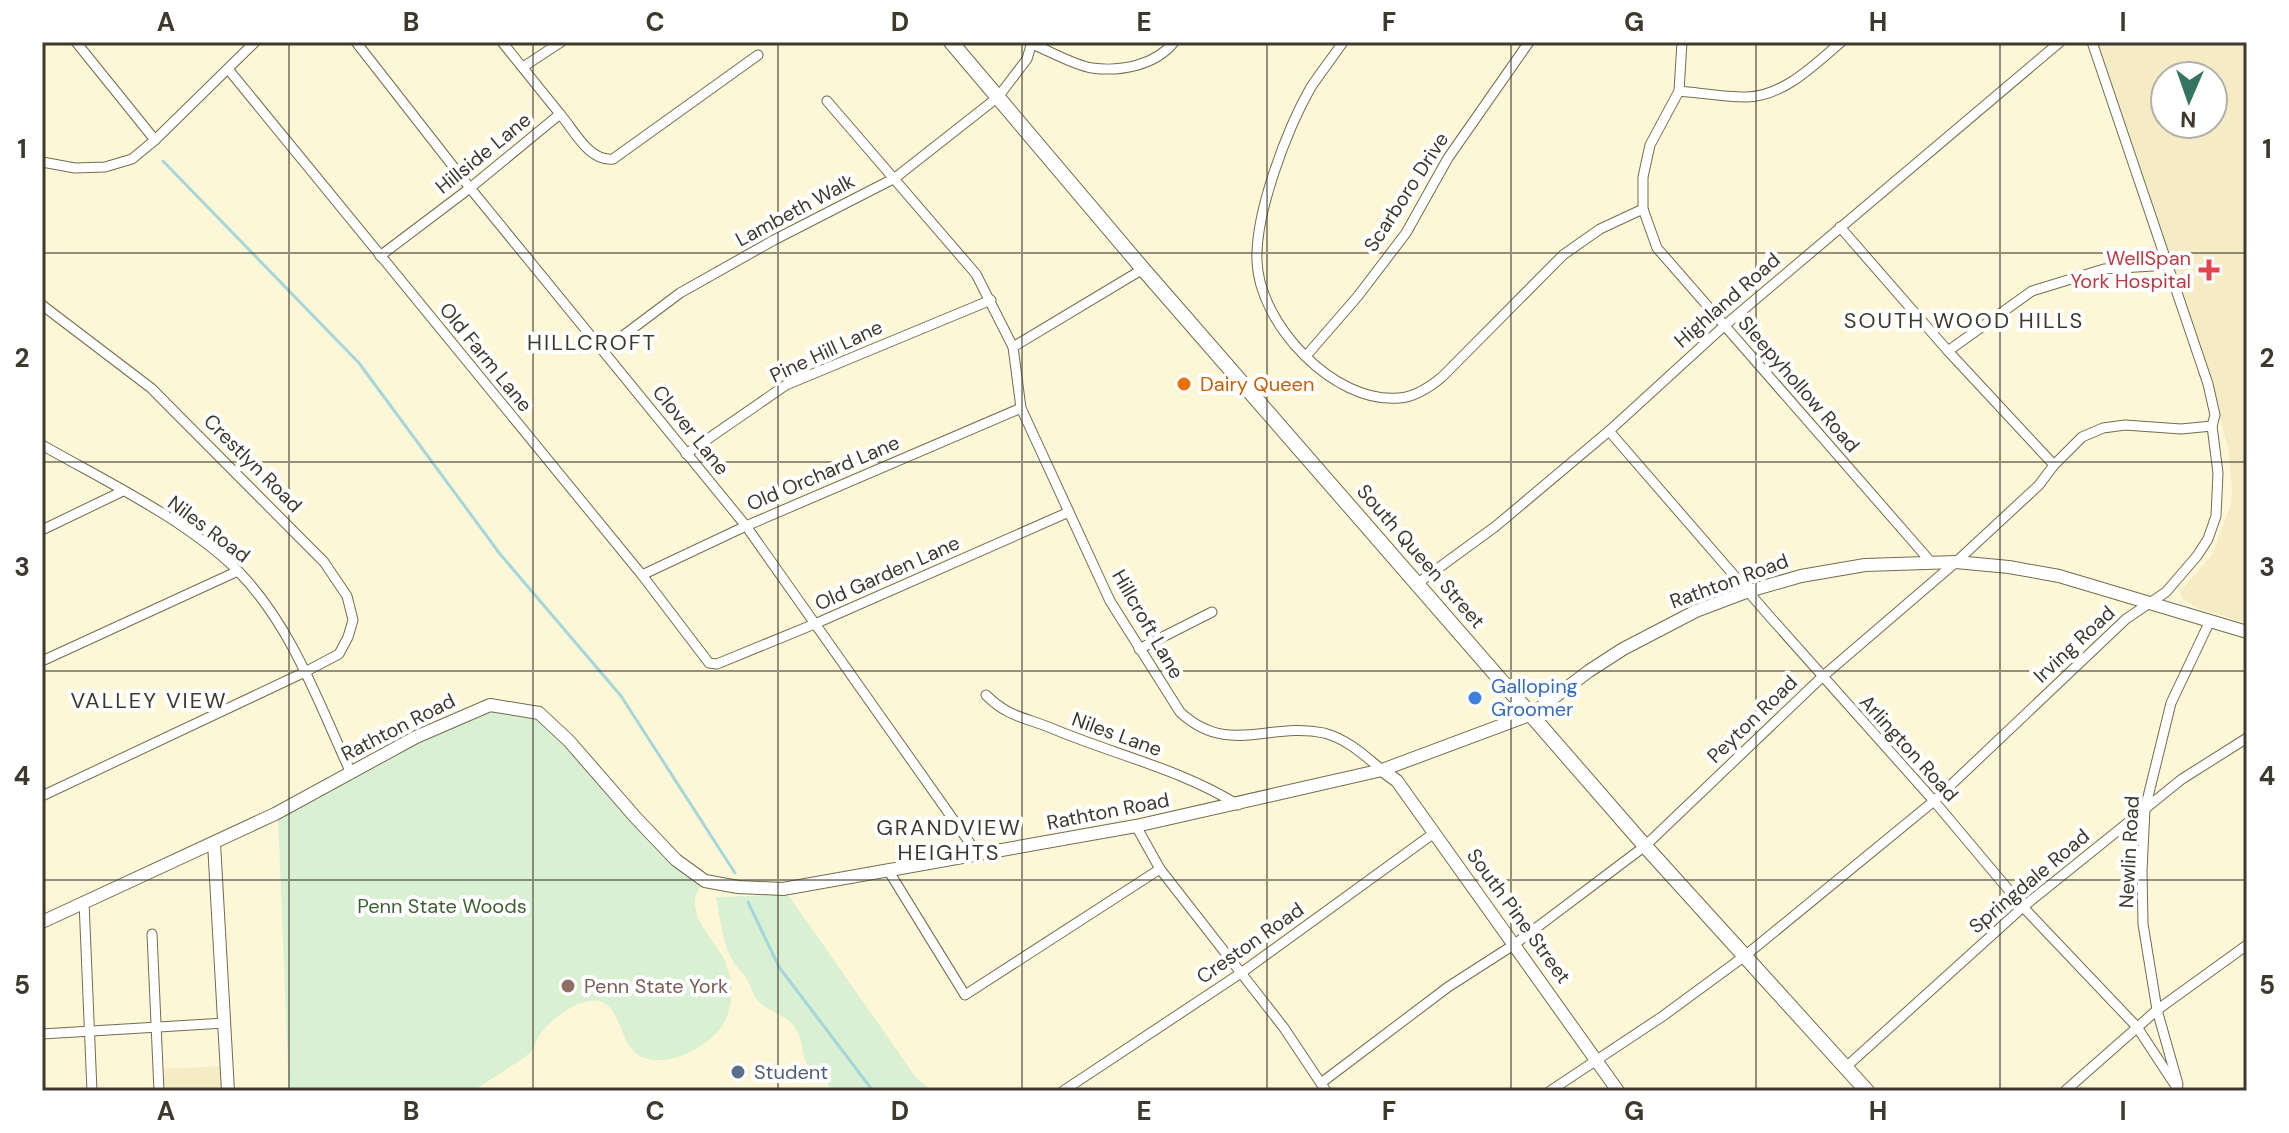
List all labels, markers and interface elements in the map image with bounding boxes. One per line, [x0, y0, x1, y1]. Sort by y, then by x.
text: A [157, 5, 175, 39]
text: B [403, 5, 419, 39]
text: C [645, 5, 665, 39]
text: D [891, 5, 909, 39]
text: E [1136, 5, 1152, 39]
text: F [1382, 5, 1396, 39]
text: G [1624, 5, 1644, 39]
text: H [1869, 5, 1887, 39]
text: I [2119, 5, 2127, 39]
north arrow [2149, 60, 2229, 140]
text: N [2180, 105, 2197, 134]
street label: Hillside Lane [430, 106, 536, 200]
street label: Scarboro Drive [1358, 127, 1454, 257]
text: 1 [17, 132, 27, 166]
text: 1 [2262, 132, 2272, 166]
street label: Lambeth Walk [731, 168, 859, 252]
place label: WellSpan York Hospital [2070, 245, 2191, 294]
street label: Highland Road [1669, 247, 1785, 353]
marker: WellSpan York Hospital [2198, 259, 2220, 281]
street label: Old Farm Lane [434, 297, 538, 417]
district label: SOUTH WOOD HILLS [1844, 306, 2084, 335]
street label: Sleepyhollow Road [1733, 310, 1865, 458]
street label: Pine Hill Lane [765, 314, 887, 388]
district label: HILLCROFT [527, 328, 657, 357]
text: 2 [14, 341, 30, 375]
text: 2 [2259, 341, 2275, 375]
place label: Dairy Queen [1200, 371, 1314, 397]
marker: Dairy Queen [1175, 375, 1193, 393]
street label: Clover Lane [647, 380, 735, 480]
street label: Crestlyn Road [198, 408, 308, 518]
street label: Old Orchard Lane [743, 429, 903, 517]
street label: South Queen Street [1351, 479, 1491, 634]
street label: Niles Road [163, 490, 255, 568]
street label: Old Garden Lane [811, 529, 963, 617]
street label: Rathton Road [1666, 548, 1792, 614]
text: 3 [14, 550, 30, 584]
text: 3 [2259, 550, 2275, 584]
street label: Hillcroft Lane [1106, 565, 1190, 683]
street label: Irving Road [2028, 600, 2120, 688]
street label: Peyton Road [1701, 669, 1803, 769]
place label: Galloping Groomer [1491, 673, 1578, 722]
district label: VALLEY VIEW [70, 686, 228, 715]
street label: Rathton Road [337, 687, 459, 767]
marker: Galloping Groomer [1466, 689, 1484, 707]
street label: Arlington Road [1854, 689, 1964, 807]
street label: Niles Lane [1068, 706, 1166, 762]
text: 4 [14, 759, 30, 793]
text: 4 [2259, 759, 2275, 793]
street label: Rathton Road [1044, 786, 1172, 836]
street label: Newlin Road [2113, 795, 2145, 909]
district label: GRANDVIEW HEIGHTS [876, 813, 1022, 867]
street label: Springdale Road [1963, 823, 2095, 939]
street label: South Pine Street [1461, 843, 1577, 989]
park label: Penn State Woods [357, 893, 527, 919]
street label: Creston Road [1191, 896, 1309, 990]
text: 5 [14, 968, 30, 1002]
text: 5 [2259, 968, 2275, 1002]
place label: Penn State York [584, 973, 728, 999]
marker: Penn State York [559, 977, 577, 995]
place label: Student [754, 1059, 828, 1085]
marker: Student [729, 1063, 747, 1081]
text: A [157, 1094, 175, 1128]
text: B [403, 1094, 419, 1128]
text: C [645, 1094, 665, 1128]
text: D [891, 1094, 909, 1128]
text: E [1136, 1094, 1152, 1128]
text: F [1382, 1094, 1396, 1128]
text: G [1624, 1094, 1644, 1128]
text: H [1869, 1094, 1887, 1128]
text: I [2119, 1094, 2127, 1128]

